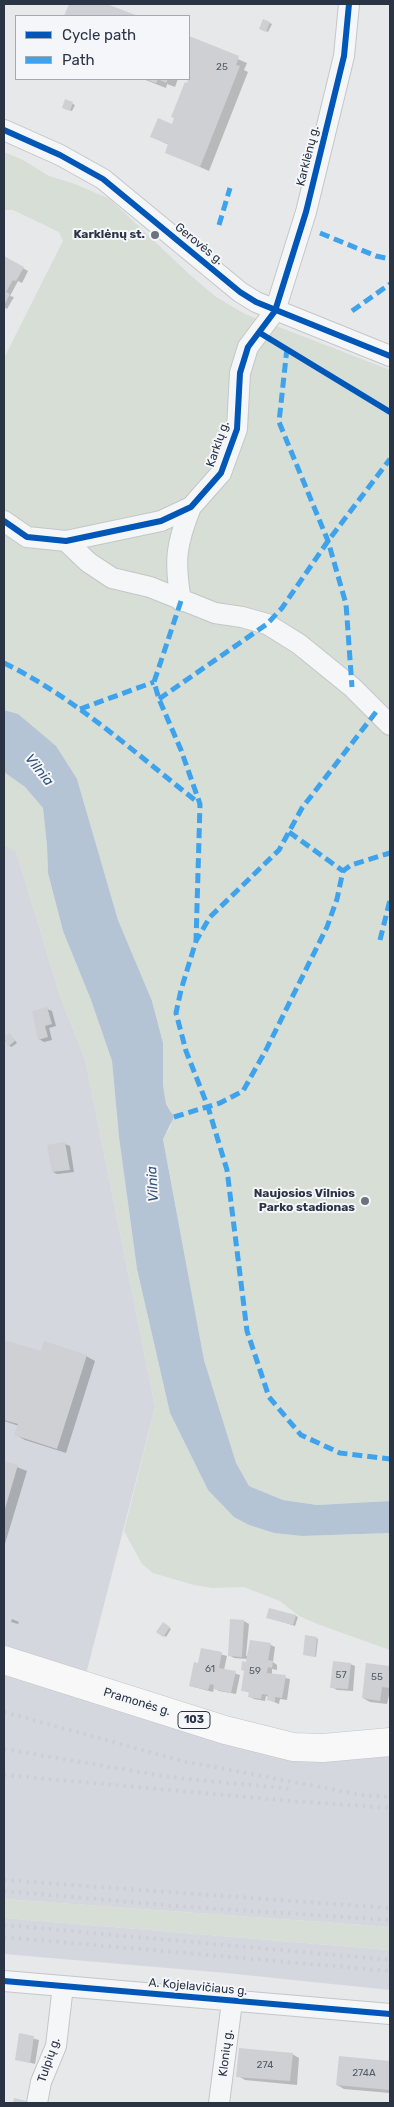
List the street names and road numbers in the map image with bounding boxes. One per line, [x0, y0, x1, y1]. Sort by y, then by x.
street label: Karklėnų g. [294, 124, 322, 188]
street label: Gerovės g. [172, 220, 226, 268]
street label: Karklų g. [203, 419, 233, 469]
street label: Pramonės g. [102, 1685, 172, 1719]
road number: 103 [178, 1712, 210, 1728]
street label: A. Kojelavičiaus g. [148, 1976, 248, 1998]
street label: Klonių g. [216, 2029, 236, 2077]
street label: Tulpių g. [35, 2036, 63, 2084]

